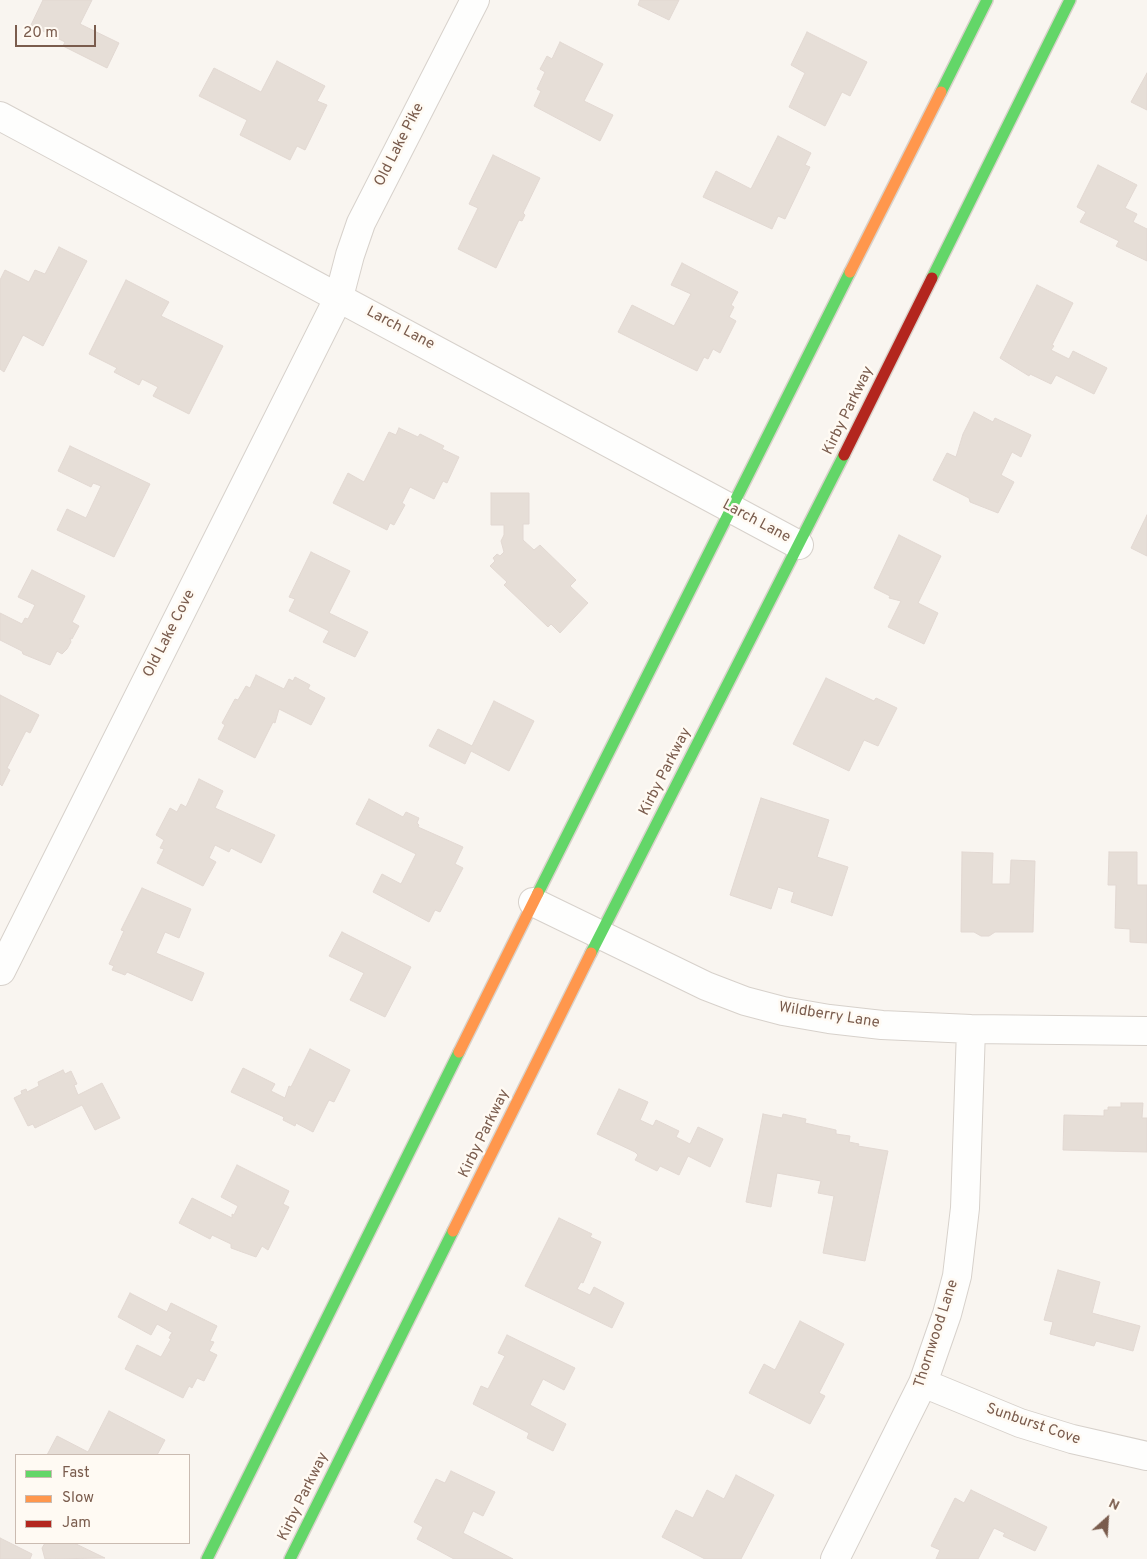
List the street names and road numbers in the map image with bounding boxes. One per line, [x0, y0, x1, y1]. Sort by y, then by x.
street label: Old Lake Pike [371, 100, 429, 190]
street label: Larch Lane [363, 304, 437, 354]
street label: Kirby Parkway [820, 364, 878, 458]
street label: Larch Lane [719, 497, 793, 547]
street label: Old Lake Cove [140, 587, 200, 681]
street label: Kirby Parkway [636, 725, 696, 819]
street label: Wildberry Lane [777, 999, 881, 1033]
street label: Kirby Parkway [456, 1087, 514, 1181]
street label: Thornwood Lane [911, 1278, 963, 1390]
street label: Sunburst Cove [984, 1400, 1082, 1450]
street label: Kirby Parkway [275, 1450, 333, 1544]

